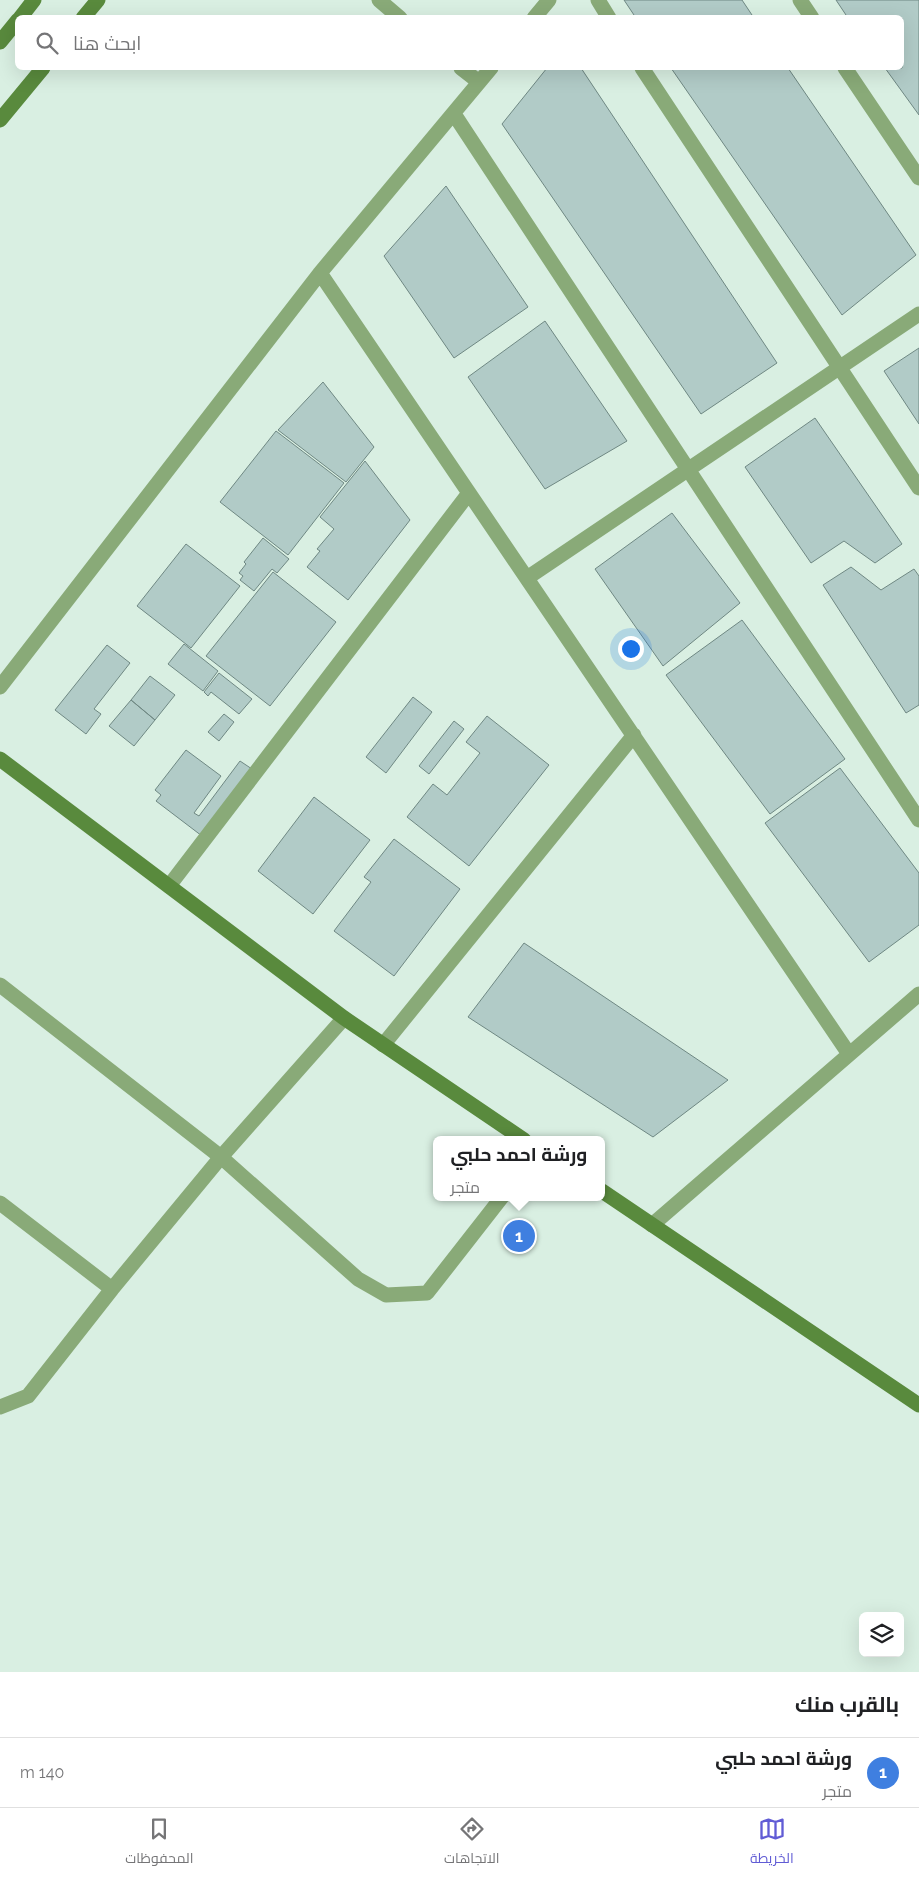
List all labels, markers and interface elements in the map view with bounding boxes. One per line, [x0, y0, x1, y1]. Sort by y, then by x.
search box [15, 15, 904, 70]
icon: search [33, 29, 61, 57]
text: ابحث هنا [73, 32, 141, 54]
your location [618, 636, 644, 662]
popup [433, 1136, 605, 1201]
text: ورشة احمد حلبي [451, 1143, 587, 1165]
text: متجر [451, 1178, 480, 1197]
pin: 1 [503, 1217, 535, 1255]
map controls [859, 1612, 904, 1657]
button: layers [859, 1612, 904, 1657]
text: بالقرب منك [795, 1692, 899, 1717]
text: ورشة احمد حلبي [715, 1747, 852, 1769]
text: 140 m [20, 1763, 64, 1782]
text: 1 [879, 1763, 887, 1782]
text: متجر [823, 1782, 852, 1801]
tab: المحفوظات [125, 1815, 193, 1871]
tab: الاتجاهات [444, 1815, 499, 1871]
tab: الخريطة [750, 1815, 794, 1871]

